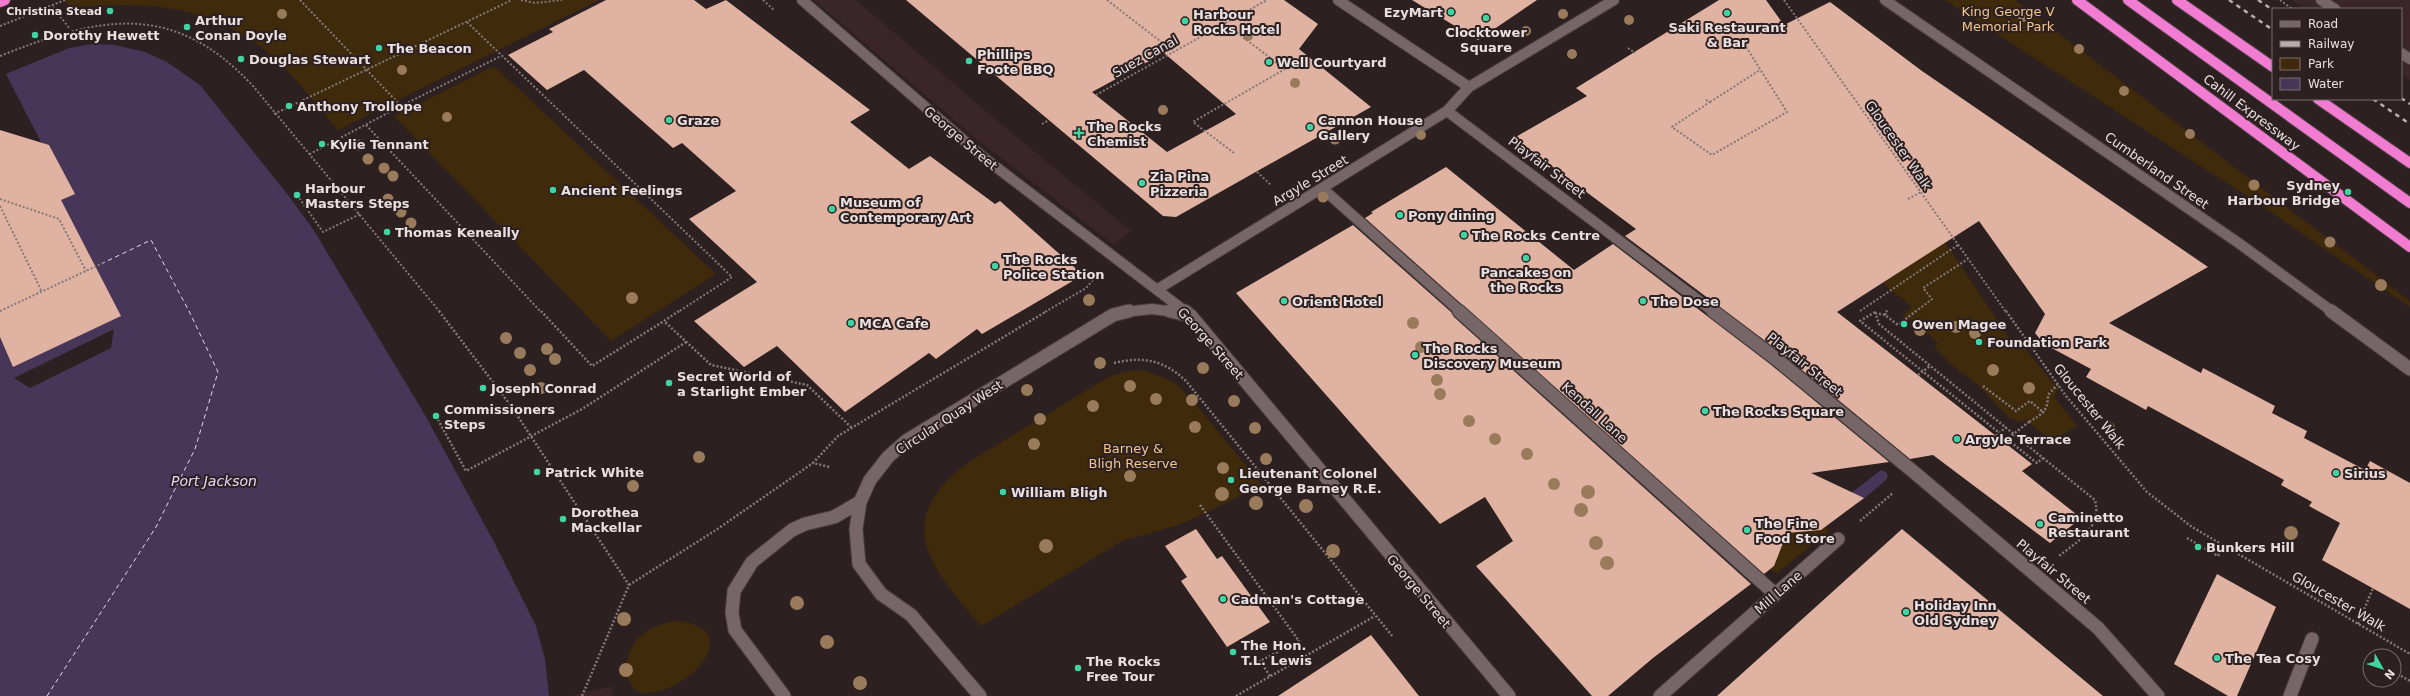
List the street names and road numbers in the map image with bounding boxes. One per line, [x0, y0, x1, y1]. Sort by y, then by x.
street label: Suez Canal [1110, 32, 1181, 81]
street label: Cahill Expressway [2200, 71, 2303, 154]
street label: Gloucester Walk [1862, 98, 1935, 193]
street label: George Street [921, 103, 1000, 173]
street label: Cumberland Street [2102, 129, 2212, 212]
street label: Playfair Street [1505, 134, 1588, 201]
street label: Argyle Street [1270, 152, 1351, 209]
street label: George Street [1175, 304, 1247, 382]
street label: Playfair Street [1764, 330, 1845, 399]
street label: Gloucester Walk [2051, 361, 2129, 452]
street label: Circular Quay West [893, 377, 1006, 458]
street label: Kendall Lane [1559, 379, 1631, 446]
street label: Playfair Street [2014, 536, 2094, 607]
street label: George Street [1384, 552, 1454, 631]
street label: Mill Lane [1752, 568, 1805, 617]
street label: Gloucester Walk [2289, 569, 2389, 635]

